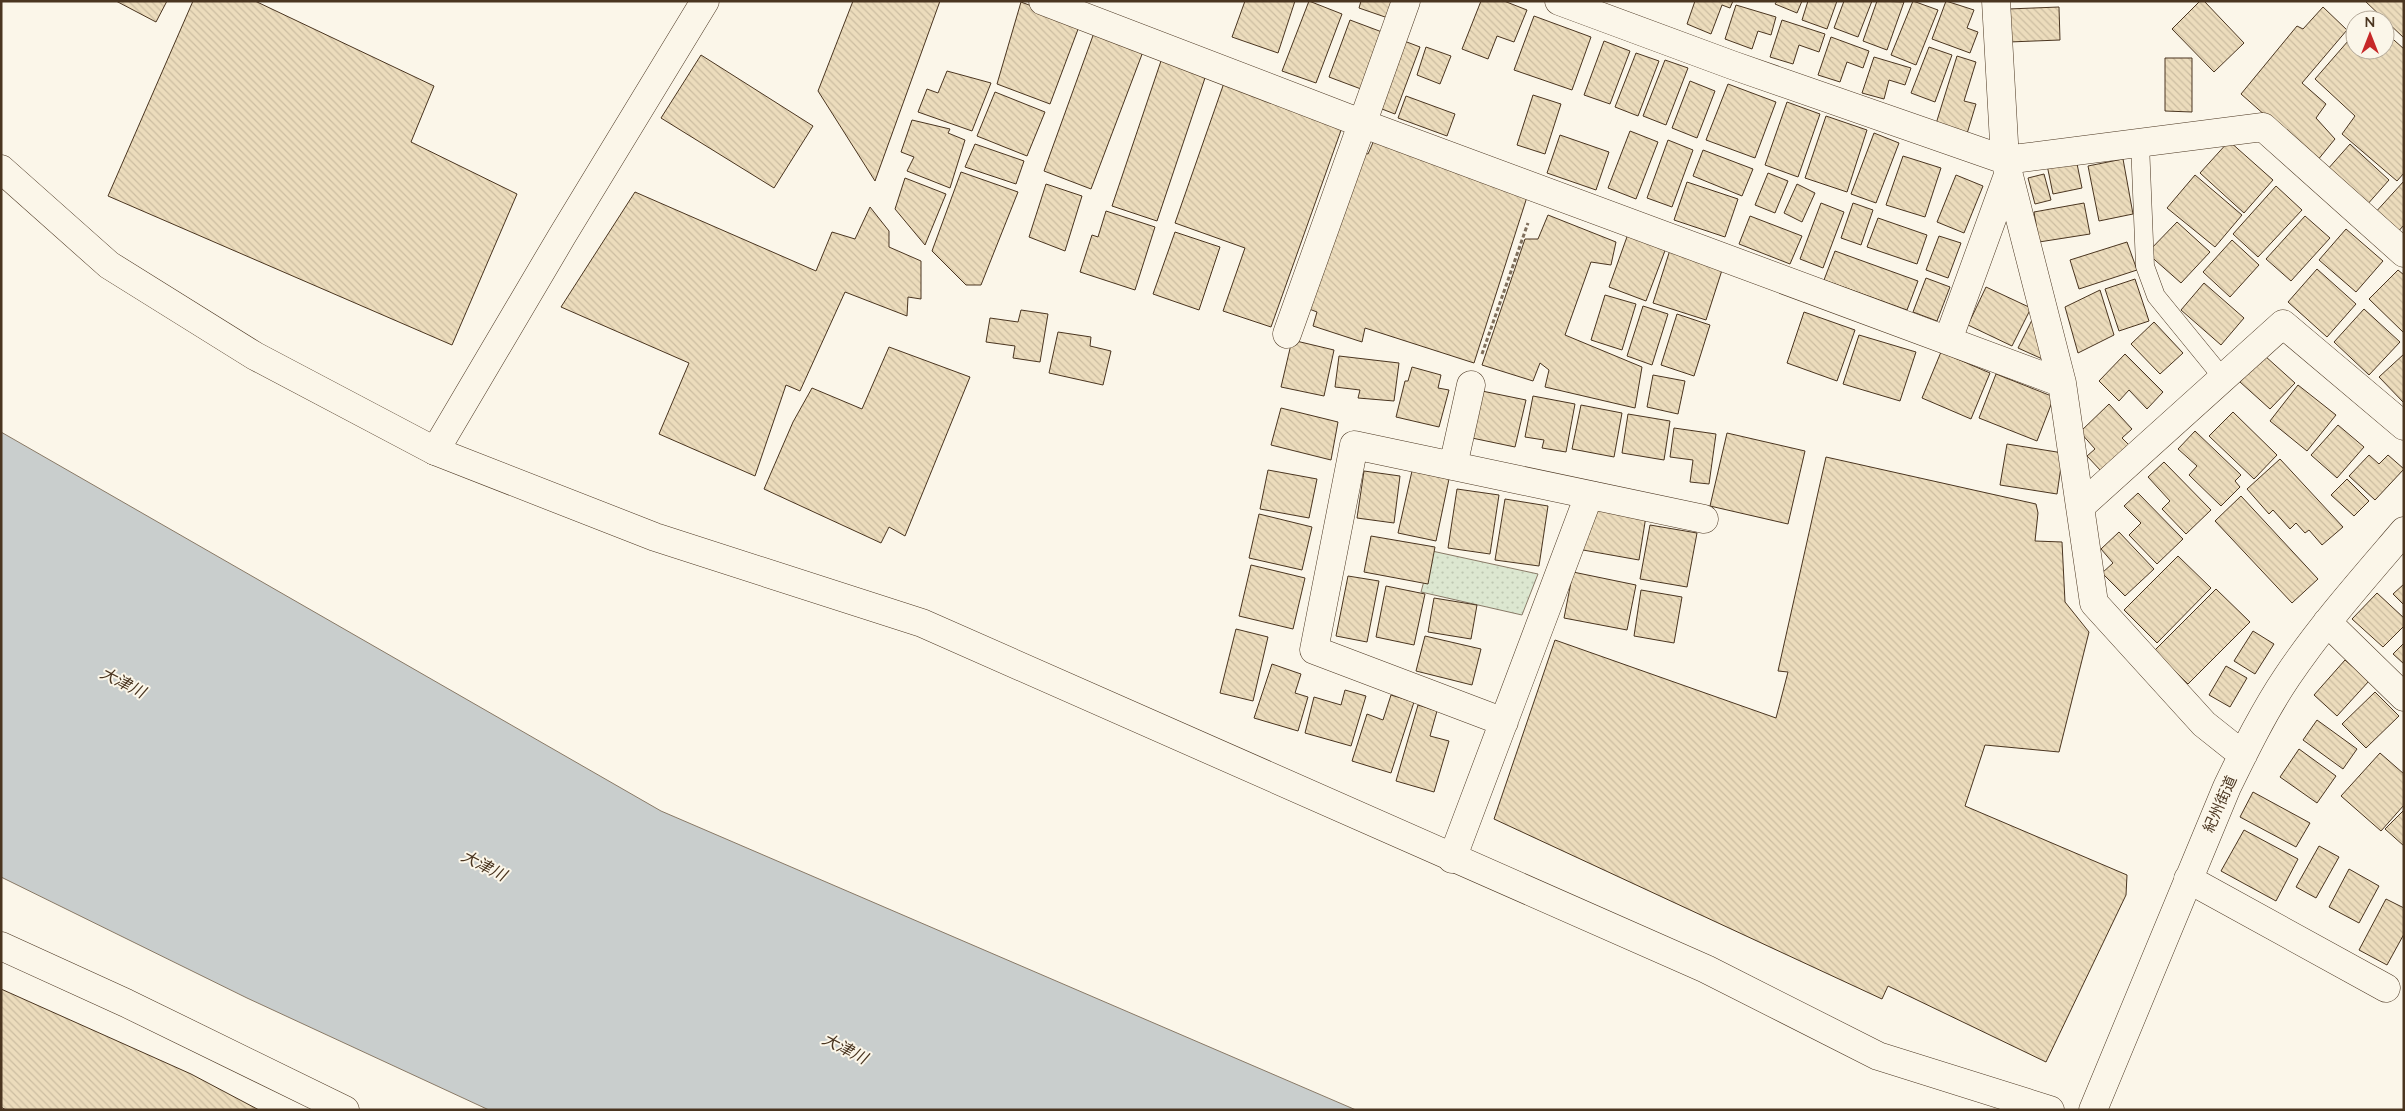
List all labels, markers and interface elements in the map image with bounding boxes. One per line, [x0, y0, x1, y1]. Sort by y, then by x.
north arrow [2345, 10, 2395, 60]
text: N [2365, 13, 2375, 30]
water label: 大津川 [98, 662, 151, 702]
street label: 紀州街道 [2199, 773, 2240, 835]
water label: 大津川 [459, 845, 512, 885]
water label: 大津川 [820, 1028, 873, 1068]

